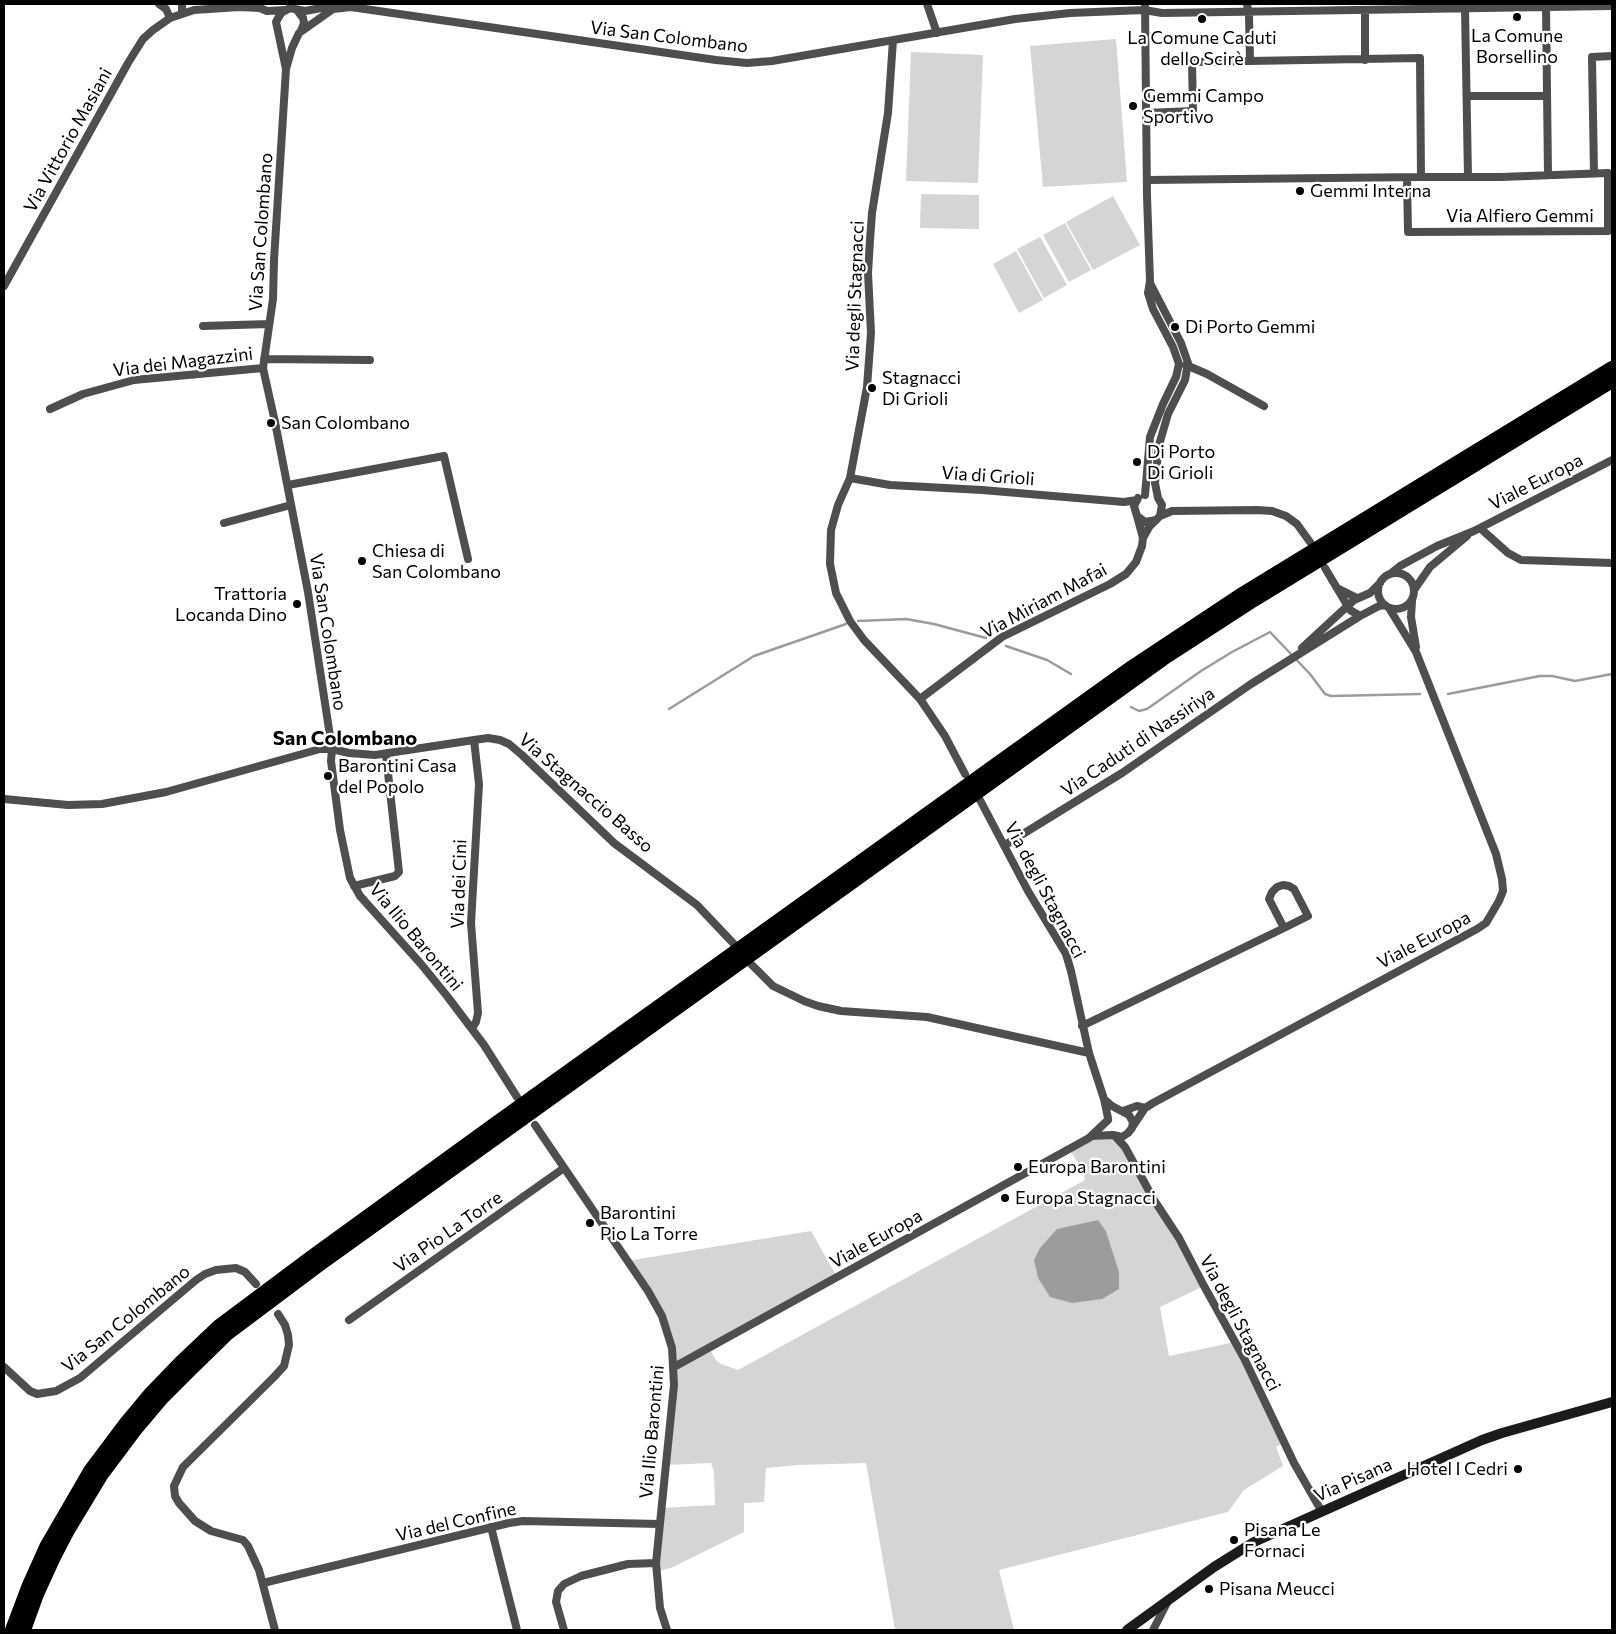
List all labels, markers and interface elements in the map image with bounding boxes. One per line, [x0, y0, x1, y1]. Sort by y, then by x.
marker: La Comune Borsellino [1511, 11, 1523, 23]
marker: La Comune Caduti dello Scirè [1196, 13, 1208, 25]
street label: Via San Colombano [589, 17, 749, 57]
place label: La Comune Borsellino [1471, 25, 1563, 68]
place label: La Comune Caduti dello Scirè [1127, 27, 1277, 70]
street label: Via Vittorio Masiani [19, 64, 117, 216]
place label: Gemmi Campo Sportivo [1143, 85, 1264, 128]
marker: Gemmi Campo Sportivo [1127, 100, 1139, 112]
street label: Via San Colombano [245, 152, 277, 312]
place label: Gemmi Interna [1310, 180, 1431, 202]
marker: Gemmi Interna [1294, 185, 1306, 197]
street label: Via Alfiero Gemmi [1446, 205, 1594, 227]
street label: Via degli Stagnacci [842, 220, 868, 372]
place label: Di Porto Gemmi [1185, 316, 1315, 338]
marker: Di Porto Gemmi [1169, 321, 1181, 333]
street label: Via dei Magazzini [112, 343, 254, 381]
place label: Stagnacci Di Grioli [882, 367, 961, 409]
marker: Stagnacci Di Grioli [866, 382, 878, 394]
place label: San Colombano [281, 412, 410, 434]
marker: San Colombano [265, 417, 277, 429]
place label: Di Porto Di Grioli [1147, 441, 1215, 484]
street label: Viale Europa [1486, 449, 1586, 515]
marker: Di Porto Di Grioli [1131, 456, 1143, 468]
street label: Via di Grioli [941, 462, 1035, 490]
place label: Chiesa di San Colombano [372, 540, 501, 582]
street label: Via San Colombano [305, 552, 351, 712]
marker: Chiesa di San Colombano [356, 555, 368, 567]
street label: Via Miriam Mafai [977, 559, 1111, 643]
place label: Trattoria Locanda Dino [175, 583, 287, 626]
marker: Trattoria Locanda Dino [291, 598, 303, 610]
street label: Via Caduti di Nassiriya [1057, 683, 1219, 801]
district label: San Colombano [273, 726, 417, 750]
street label: Via Stagnaccio Basso [514, 729, 658, 857]
place label: Barontini Casa del Popolo [338, 755, 457, 798]
marker: Barontini Casa del Popolo [322, 770, 334, 782]
street label: Via degli Stagnacci [1000, 818, 1090, 962]
street label: Via dei Cini [447, 839, 471, 929]
street label: Via Ilio Barontini [365, 879, 467, 995]
street label: Viale Europa [1374, 906, 1474, 974]
place label: Europa Barontini [1028, 1156, 1166, 1178]
marker: Europa Barontini [1012, 1161, 1024, 1173]
street label: Via Pio La Torre [390, 1187, 506, 1277]
place label: Europa Stagnacci [1015, 1187, 1156, 1209]
marker: Europa Stagnacci [999, 1192, 1011, 1204]
place label: Barontini Pio La Torre [600, 1202, 698, 1244]
street label: Viale Europa [826, 1205, 926, 1273]
marker: Barontini Pio La Torre [584, 1217, 596, 1229]
street label: Via degli Stagnacci [1195, 1251, 1285, 1395]
street label: Via San Colombano [57, 1261, 195, 1377]
street label: Via Ilio Barontini [635, 1364, 669, 1500]
street label: Via Pisana [1311, 1453, 1395, 1507]
place label: Hotel I Cedri [1407, 1458, 1508, 1480]
marker: Hotel I Cedri [1512, 1463, 1524, 1475]
street label: Via del Confine [394, 1498, 518, 1546]
place label: Pisana Le Fornaci [1244, 1519, 1320, 1562]
marker: Pisana Le Fornaci [1228, 1534, 1240, 1546]
place label: Pisana Meucci [1219, 1578, 1335, 1600]
marker: Pisana Meucci [1203, 1583, 1215, 1595]

